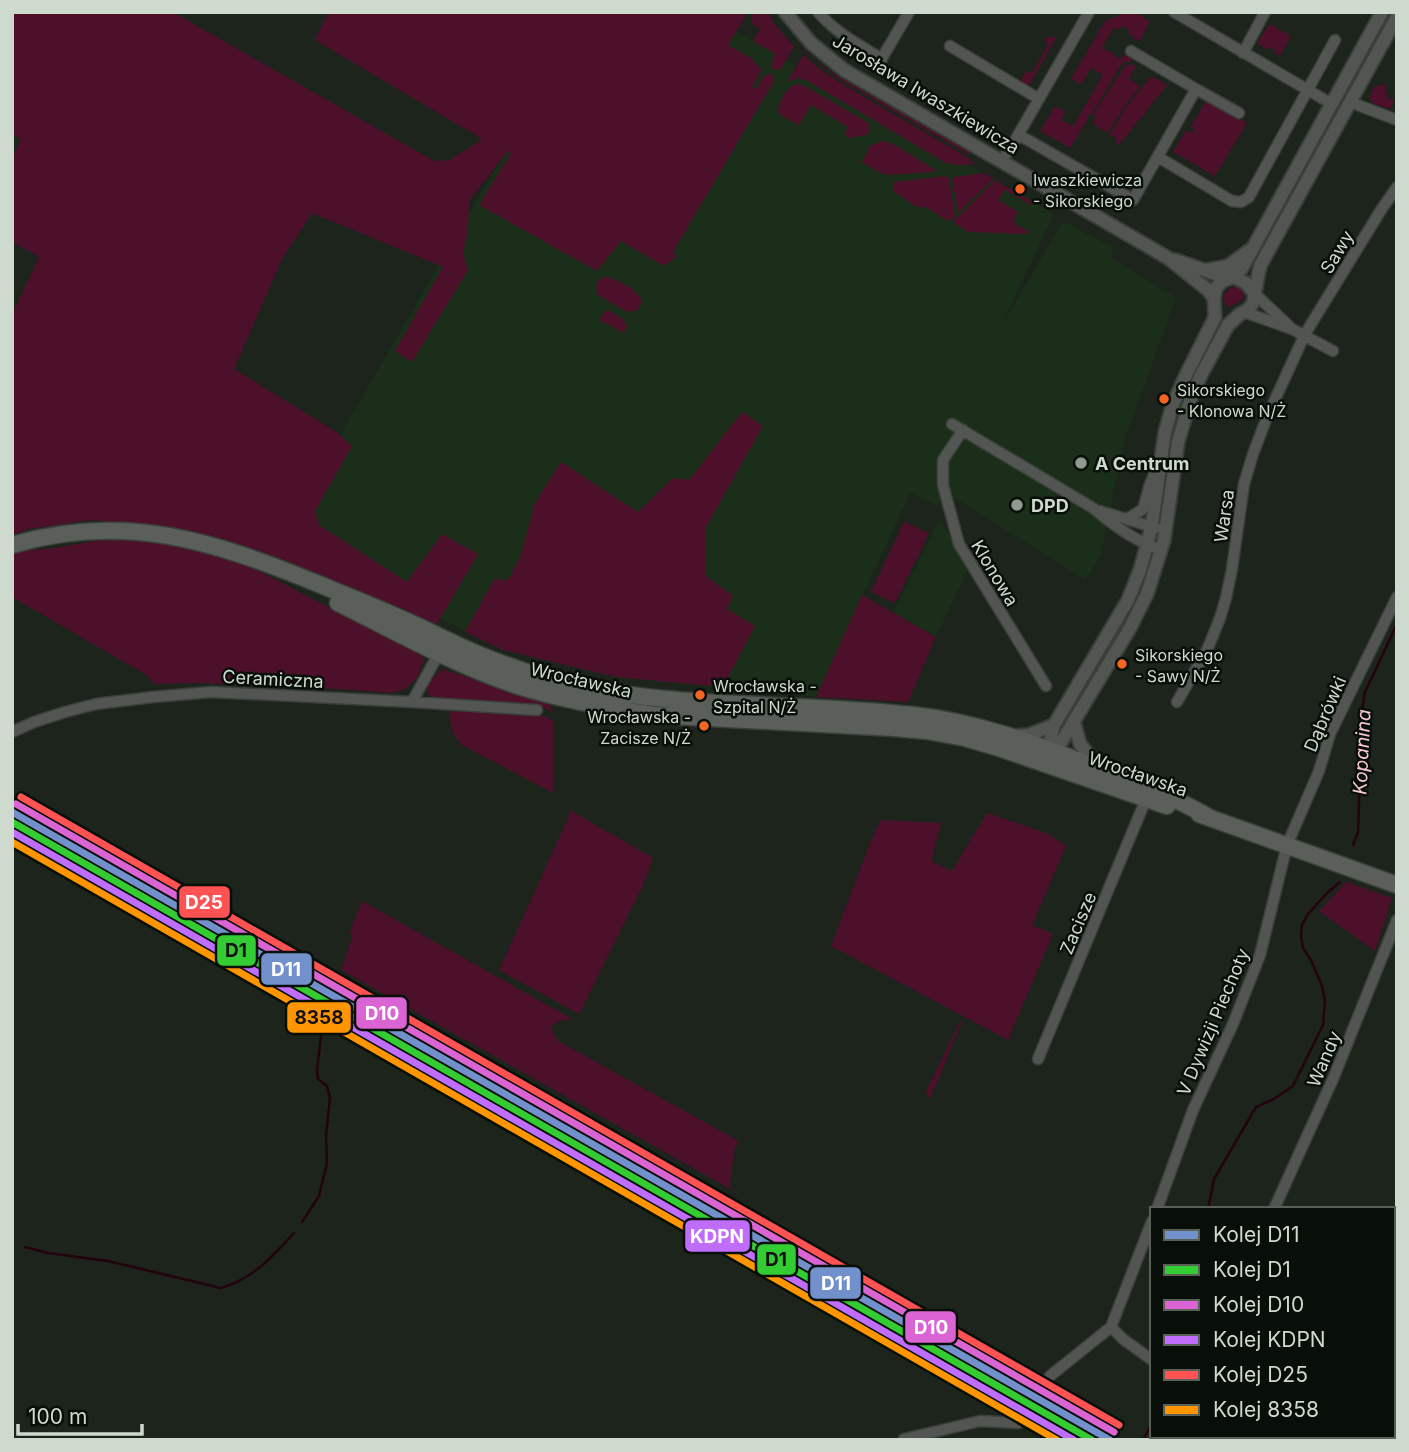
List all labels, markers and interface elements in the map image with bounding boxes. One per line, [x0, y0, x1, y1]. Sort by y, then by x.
street label: Jarosława Iwaszkiewicza [829, 30, 1023, 158]
place label: Iwaszkiewicza - Sikorskiego [1033, 170, 1142, 211]
marker: Iwaszkiewicza - Sikorskiego [1013, 182, 1027, 196]
street label: Sawy [1316, 227, 1358, 277]
place label: Sikorskiego - Klonowa N/Ż [1177, 380, 1286, 421]
marker: Sikorskiego - Klonowa N/Ż [1157, 392, 1171, 406]
place label: A Centrum [1095, 453, 1190, 474]
marker: A Centrum [1073, 455, 1089, 471]
street label: Warsa [1210, 488, 1238, 544]
place label: DPD [1031, 495, 1069, 516]
marker: DPD [1009, 497, 1025, 513]
street label: Klonowa [967, 536, 1023, 610]
place label: Sikorskiego - Sawy N/Ż [1135, 645, 1223, 686]
marker: Sikorskiego - Sawy N/Ż [1115, 657, 1129, 671]
street label: Wrocławska [528, 658, 634, 702]
street label: Ceramiczna [222, 666, 324, 692]
street label: Dąbrówki [1300, 673, 1350, 755]
place label: Wrocławska - Szpital N/Ż [713, 676, 817, 717]
marker: Wrocławska - Szpital N/Ż [693, 688, 707, 702]
place label: Wrocławska - Zacisze N/Ż [587, 707, 691, 748]
water label: Kopanina [1348, 708, 1376, 795]
marker: Wrocławska - Zacisze N/Ż [697, 719, 711, 733]
street label: Wrocławska [1086, 747, 1190, 801]
line badge: D25 [178, 885, 231, 919]
street label: Zacisze [1055, 889, 1101, 957]
text: D25 [185, 891, 223, 914]
line badge: D1 [216, 934, 257, 967]
text: D1 [225, 939, 247, 962]
street label: V Dywizji Piechoty [1173, 945, 1253, 1099]
line badge: D11 [260, 952, 313, 986]
text: D11 [271, 958, 301, 981]
line badge: D10 [355, 996, 408, 1030]
line badge: 8358 [286, 1001, 352, 1034]
text: D10 [365, 1002, 399, 1025]
text: 8358 [294, 1006, 344, 1029]
street label: Wandy [1303, 1028, 1345, 1090]
legend [1150, 1207, 1395, 1438]
line badge: KDPN [684, 1219, 751, 1253]
text: Kolej D11 [1213, 1222, 1299, 1247]
text: KDPN [690, 1225, 744, 1248]
line badge: D1 [756, 1243, 797, 1276]
text: D1 [765, 1248, 787, 1271]
text: Kolej D1 [1213, 1257, 1291, 1282]
line badge: D11 [809, 1266, 862, 1300]
text: D11 [821, 1272, 851, 1295]
text: Kolej D10 [1213, 1292, 1304, 1317]
line badge: D10 [904, 1310, 957, 1344]
text: D10 [914, 1316, 948, 1339]
text: Kolej KDPN [1213, 1327, 1326, 1352]
text: Kolej D25 [1213, 1362, 1308, 1387]
scale bar [18, 1392, 142, 1436]
text: Kolej 8358 [1213, 1397, 1319, 1422]
text: 100 m [28, 1404, 87, 1429]

